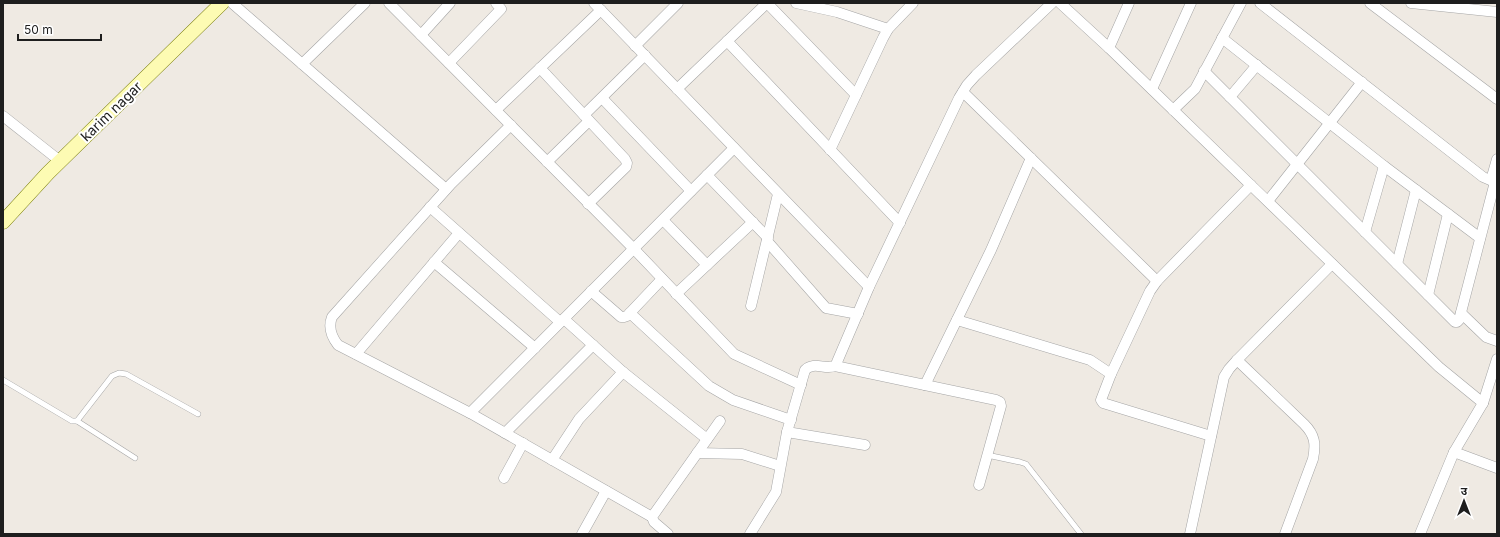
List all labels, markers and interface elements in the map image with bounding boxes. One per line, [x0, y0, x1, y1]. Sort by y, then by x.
scale bar [18, 16, 101, 42]
text: 50 m [24, 22, 53, 37]
street label: karim nagar [77, 78, 145, 144]
north arrow [1444, 481, 1484, 521]
text: उ [1461, 484, 1468, 498]

